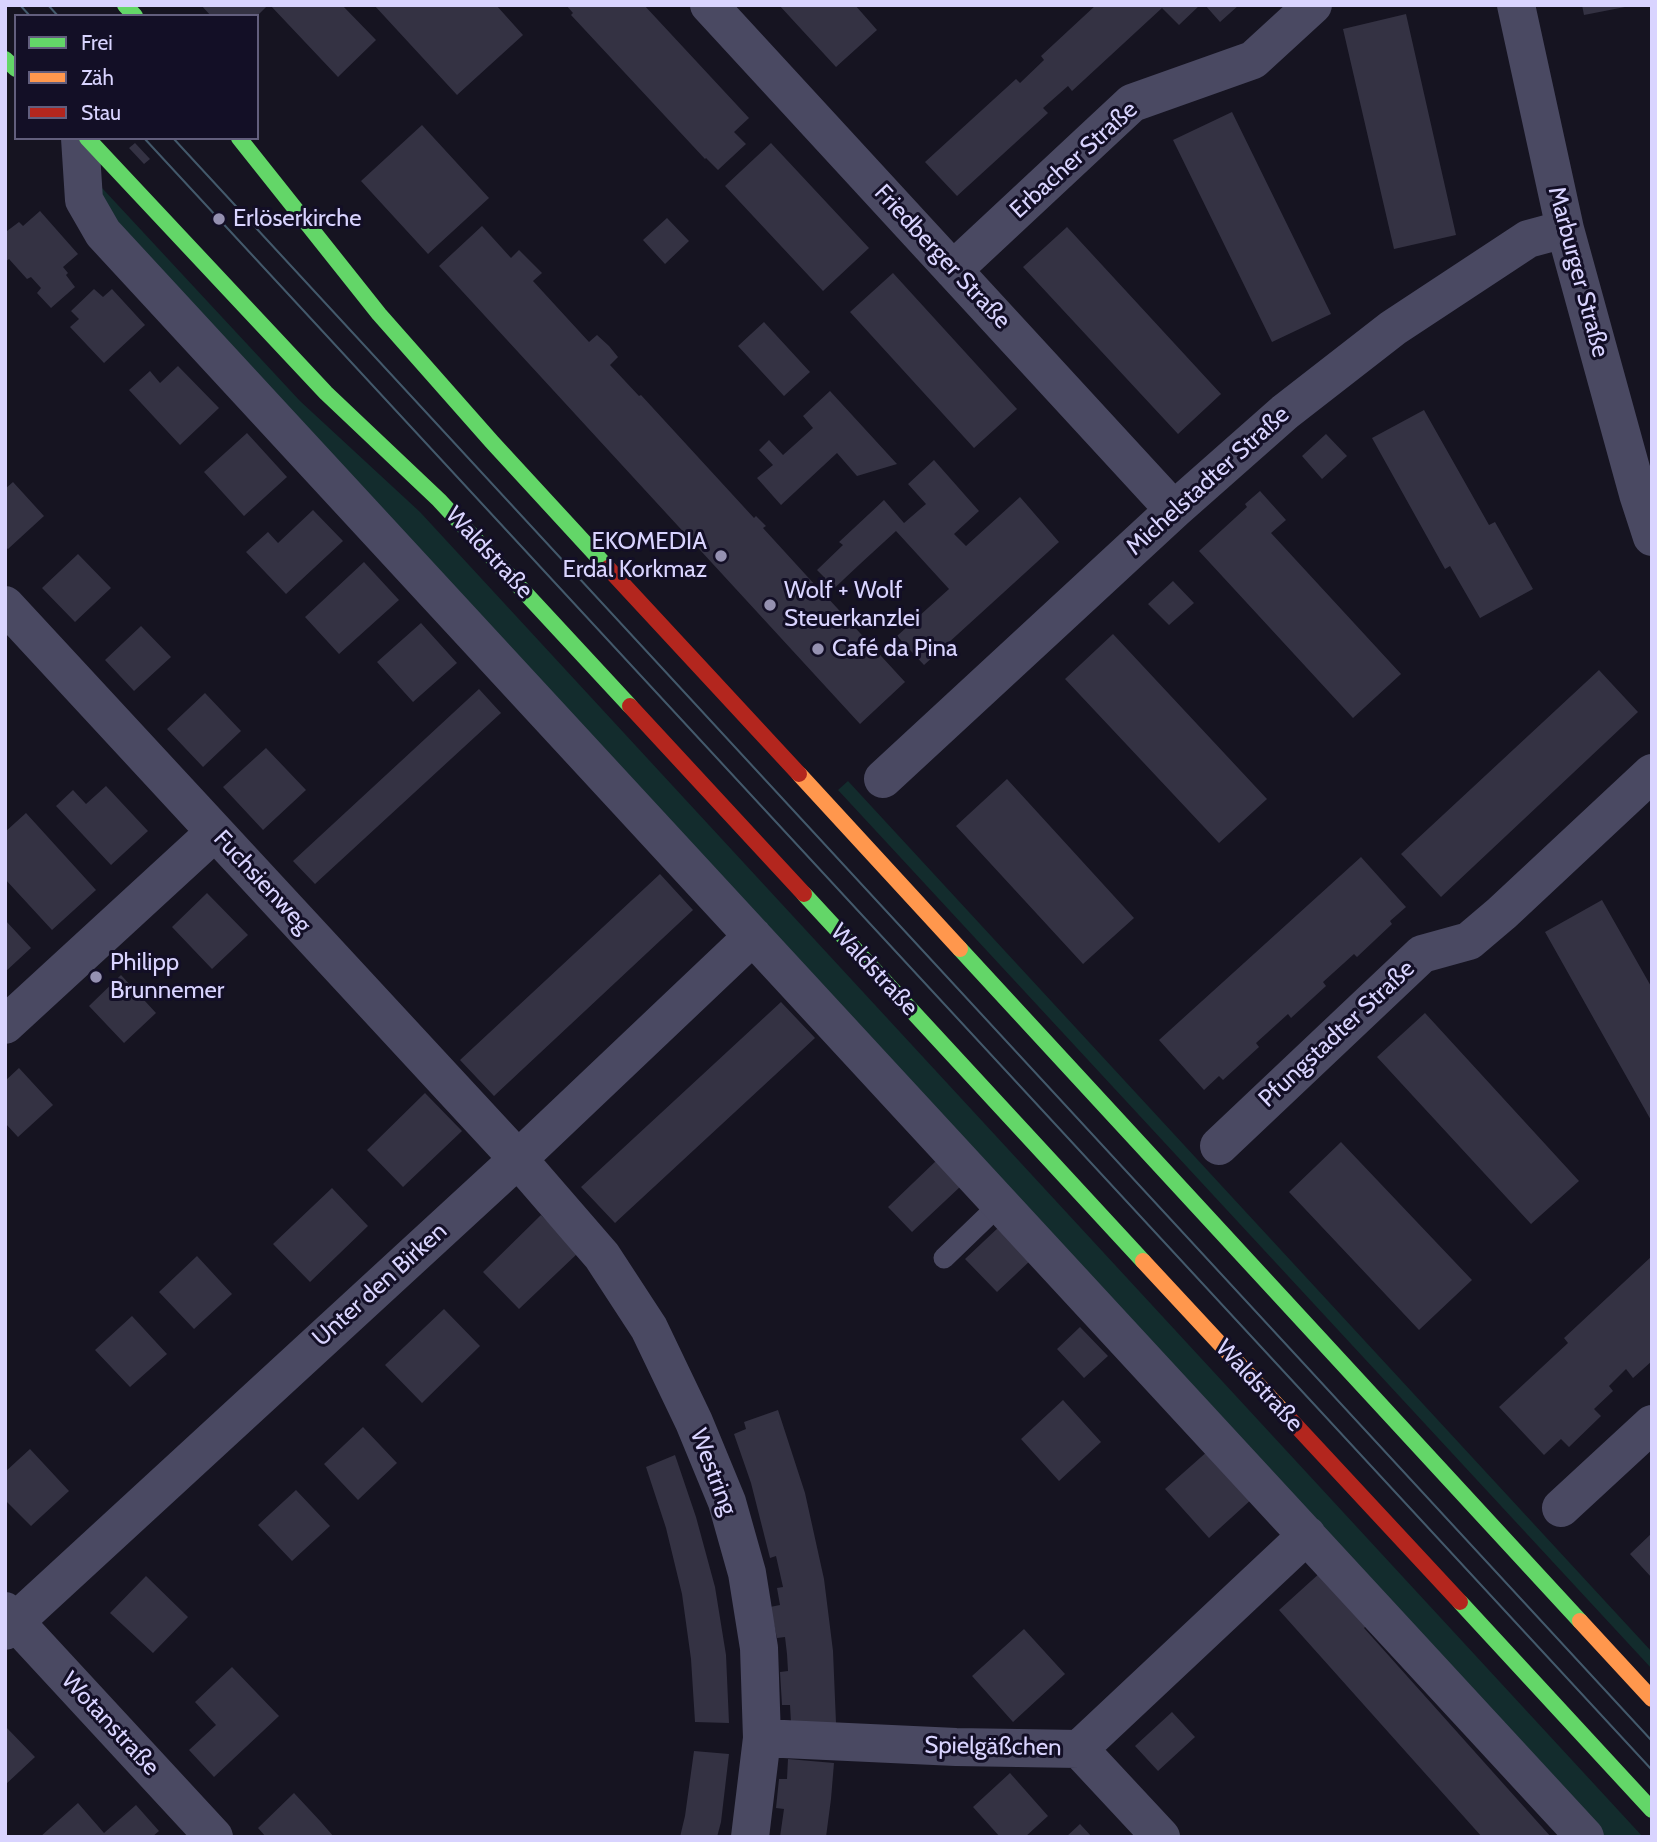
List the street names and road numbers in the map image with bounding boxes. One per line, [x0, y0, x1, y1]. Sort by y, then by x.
street label: Erbacher Straße [1004, 95, 1144, 225]
street label: Friedberger Straße [868, 179, 1016, 335]
street label: Marburger Straße [1541, 183, 1615, 361]
street label: Michelstadter Straße [1121, 400, 1295, 562]
street label: Waldstraße [439, 501, 539, 605]
street label: Fuchsienweg [207, 825, 317, 939]
street label: Waldstraße [824, 918, 924, 1022]
street label: Pfungstadter Straße [1253, 954, 1421, 1114]
street label: Unter den Birken [307, 1217, 453, 1353]
street label: Waldstraße [1209, 1334, 1309, 1438]
street label: Westring [683, 1425, 743, 1519]
street label: Wotanstraße [55, 1666, 165, 1782]
street label: Spielgäßchen [924, 1731, 1062, 1763]

